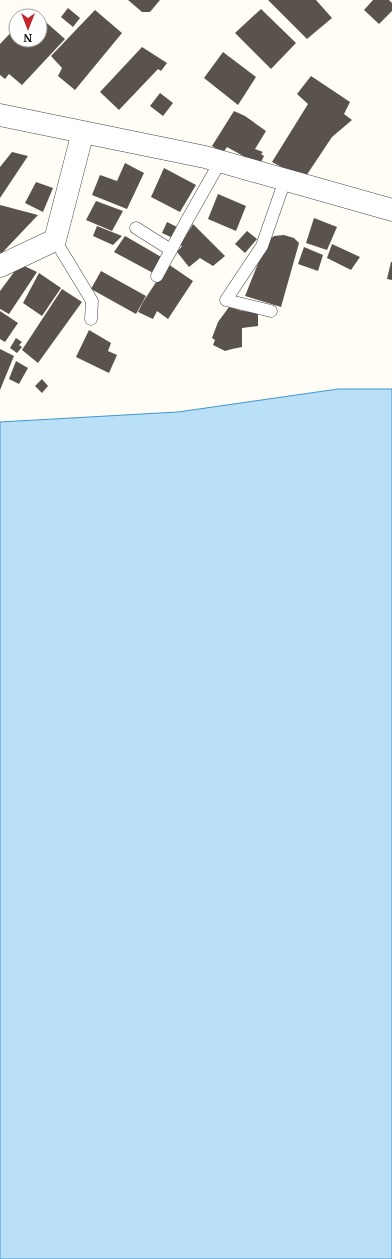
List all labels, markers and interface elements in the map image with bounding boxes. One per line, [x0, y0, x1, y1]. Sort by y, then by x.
north arrow [8, 8, 48, 48]
text: N [23, 31, 32, 45]

